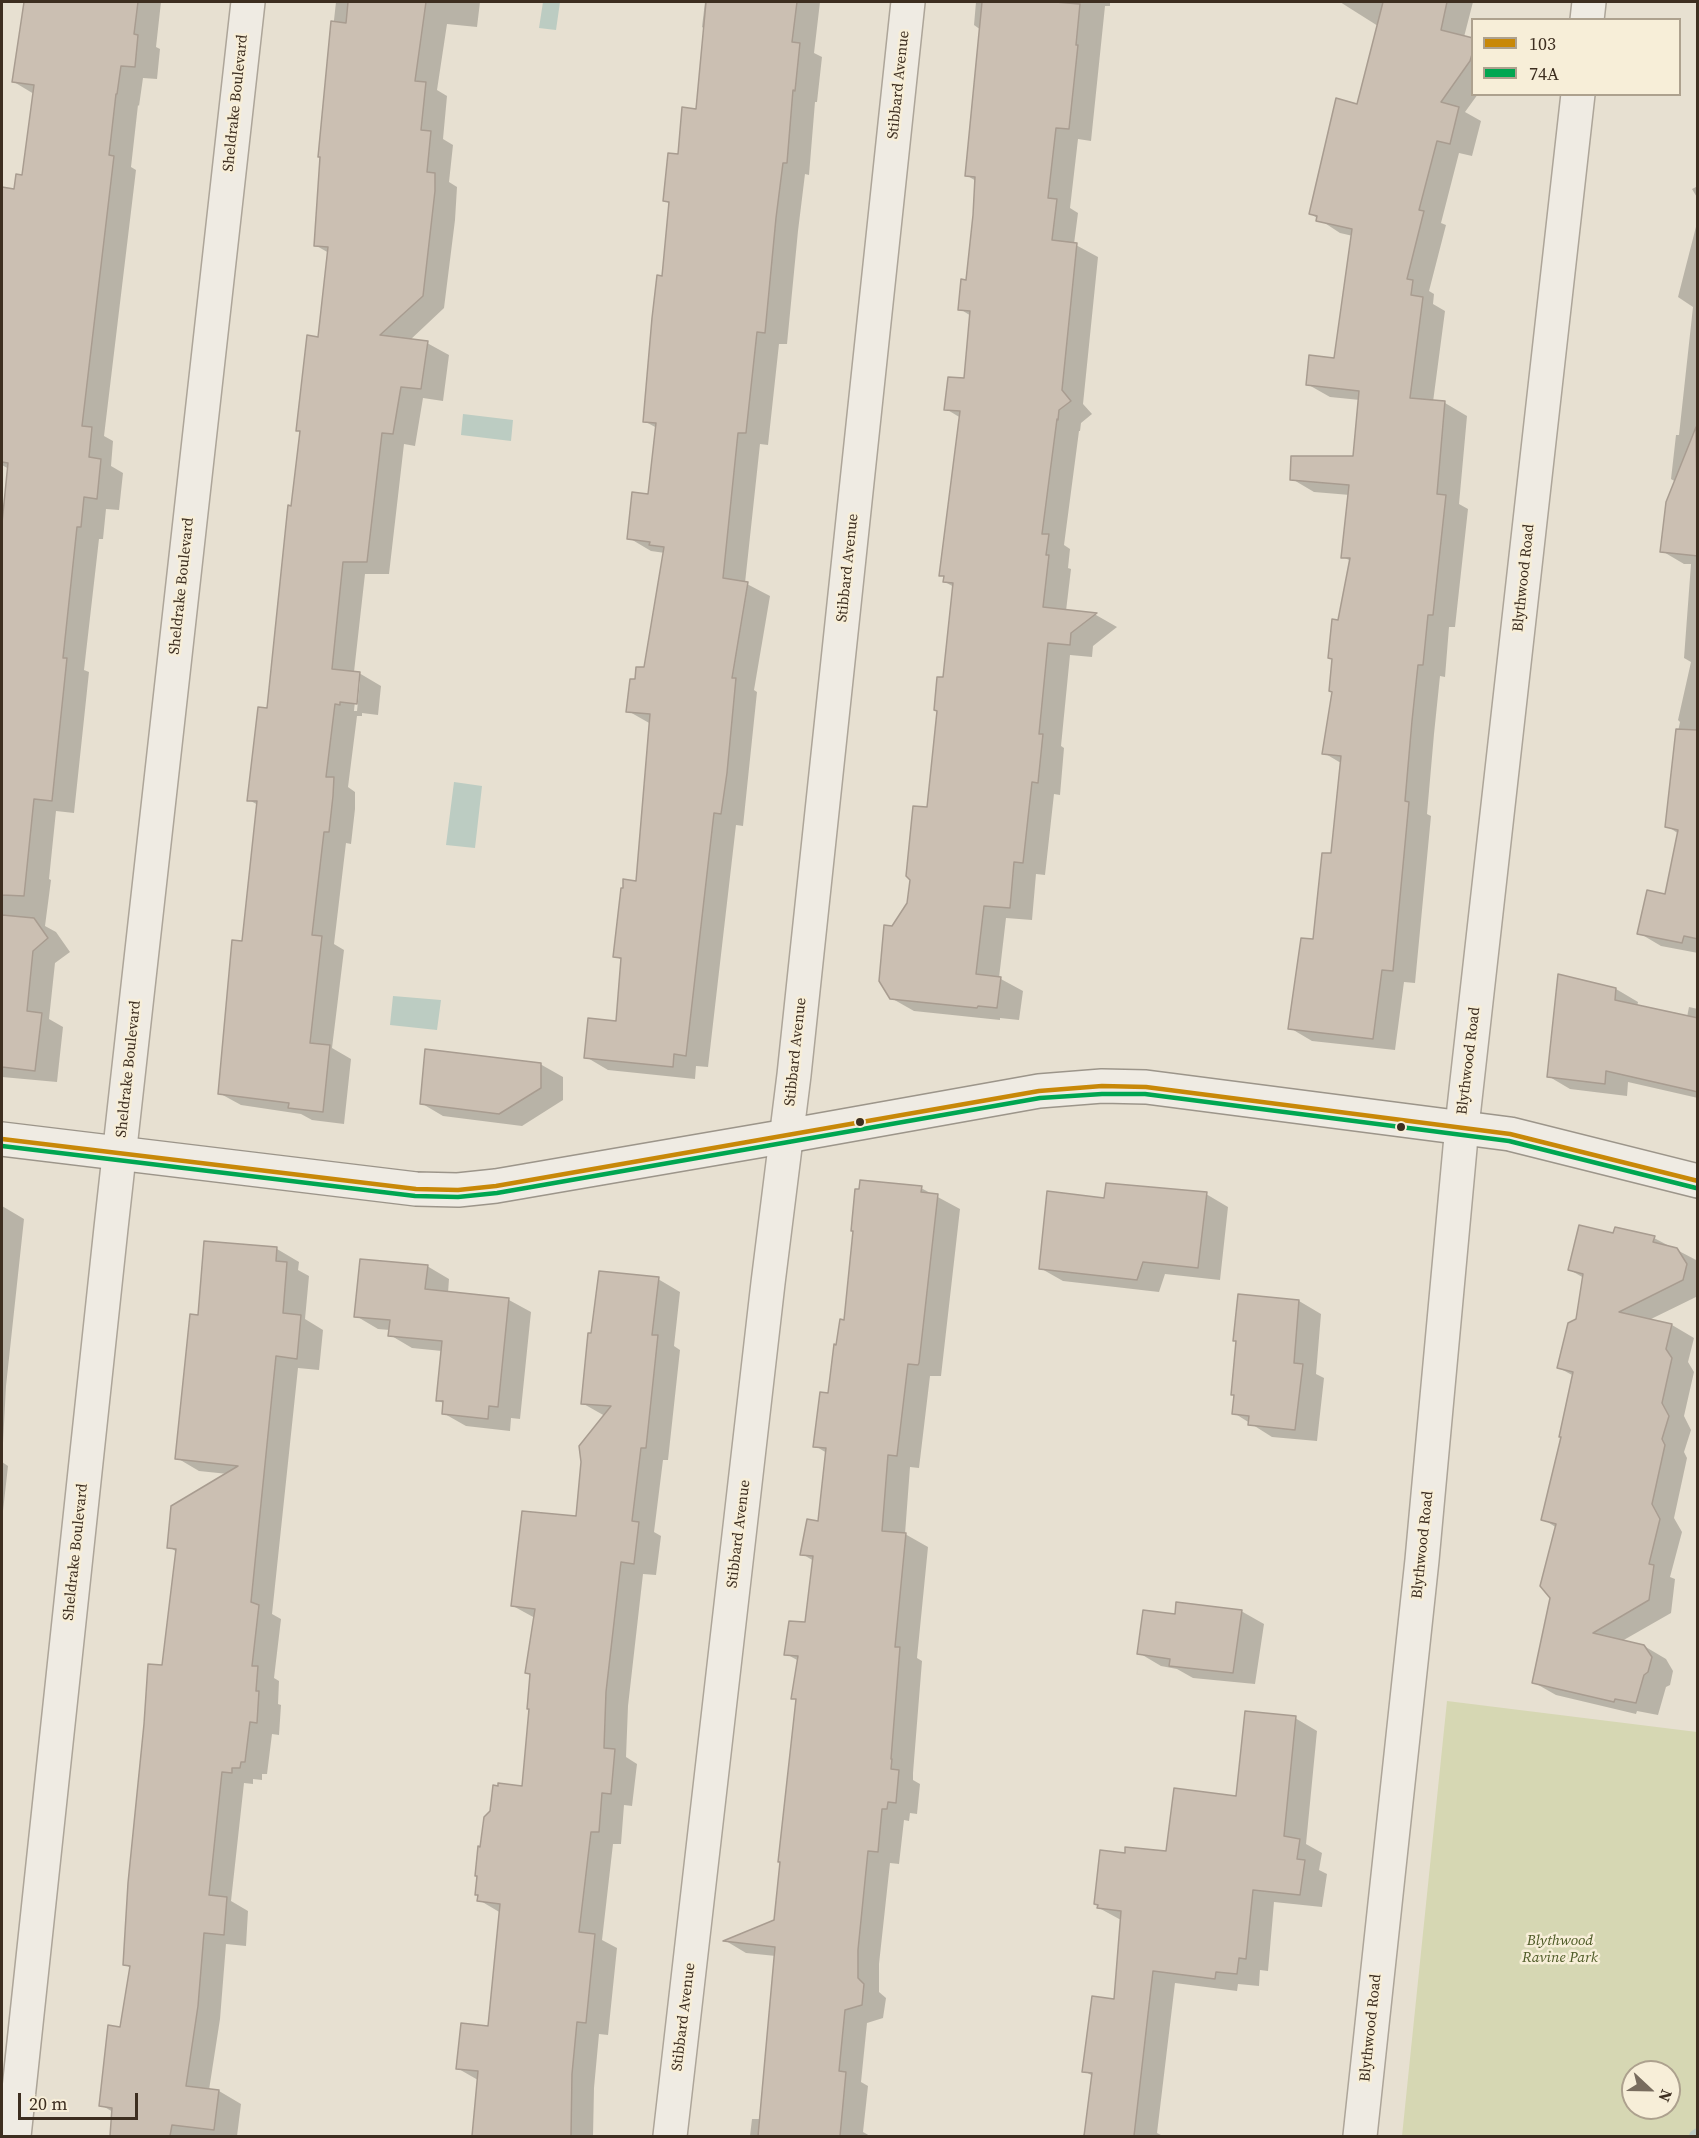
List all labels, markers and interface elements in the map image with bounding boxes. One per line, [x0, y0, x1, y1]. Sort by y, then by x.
legend [1471, 18, 1681, 96]
street label: Stibbard Avenue [884, 30, 914, 140]
text: 103 [1529, 31, 1556, 56]
street label: Sheldrake Boulevard [220, 34, 252, 172]
text: 74A [1529, 61, 1559, 86]
street label: Stibbard Avenue [833, 513, 863, 623]
street label: Sheldrake Boulevard [166, 517, 198, 655]
street label: Blythwood Road [1509, 523, 1539, 633]
street label: Stibbard Avenue [781, 997, 811, 1107]
street label: Sheldrake Boulevard [113, 1000, 145, 1138]
street label: Blythwood Road [1453, 1006, 1485, 1116]
unlabelled marker [854, 1116, 866, 1128]
unlabelled marker [1395, 1121, 1407, 1133]
street label: Stibbard Avenue [723, 1479, 755, 1589]
street label: Sheldrake Boulevard [60, 1483, 92, 1621]
street label: Blythwood Road [1408, 1490, 1438, 1600]
park label: Blythwood Ravine Park [1522, 1932, 1598, 1967]
street label: Stibbard Avenue [668, 1962, 700, 2072]
street label: Blythwood Road [1356, 1973, 1386, 2083]
north arrow [1621, 2060, 1681, 2120]
scale bar [21, 2081, 141, 2119]
text: N [1653, 2086, 1678, 2106]
text: 20 m [29, 2091, 67, 2116]

